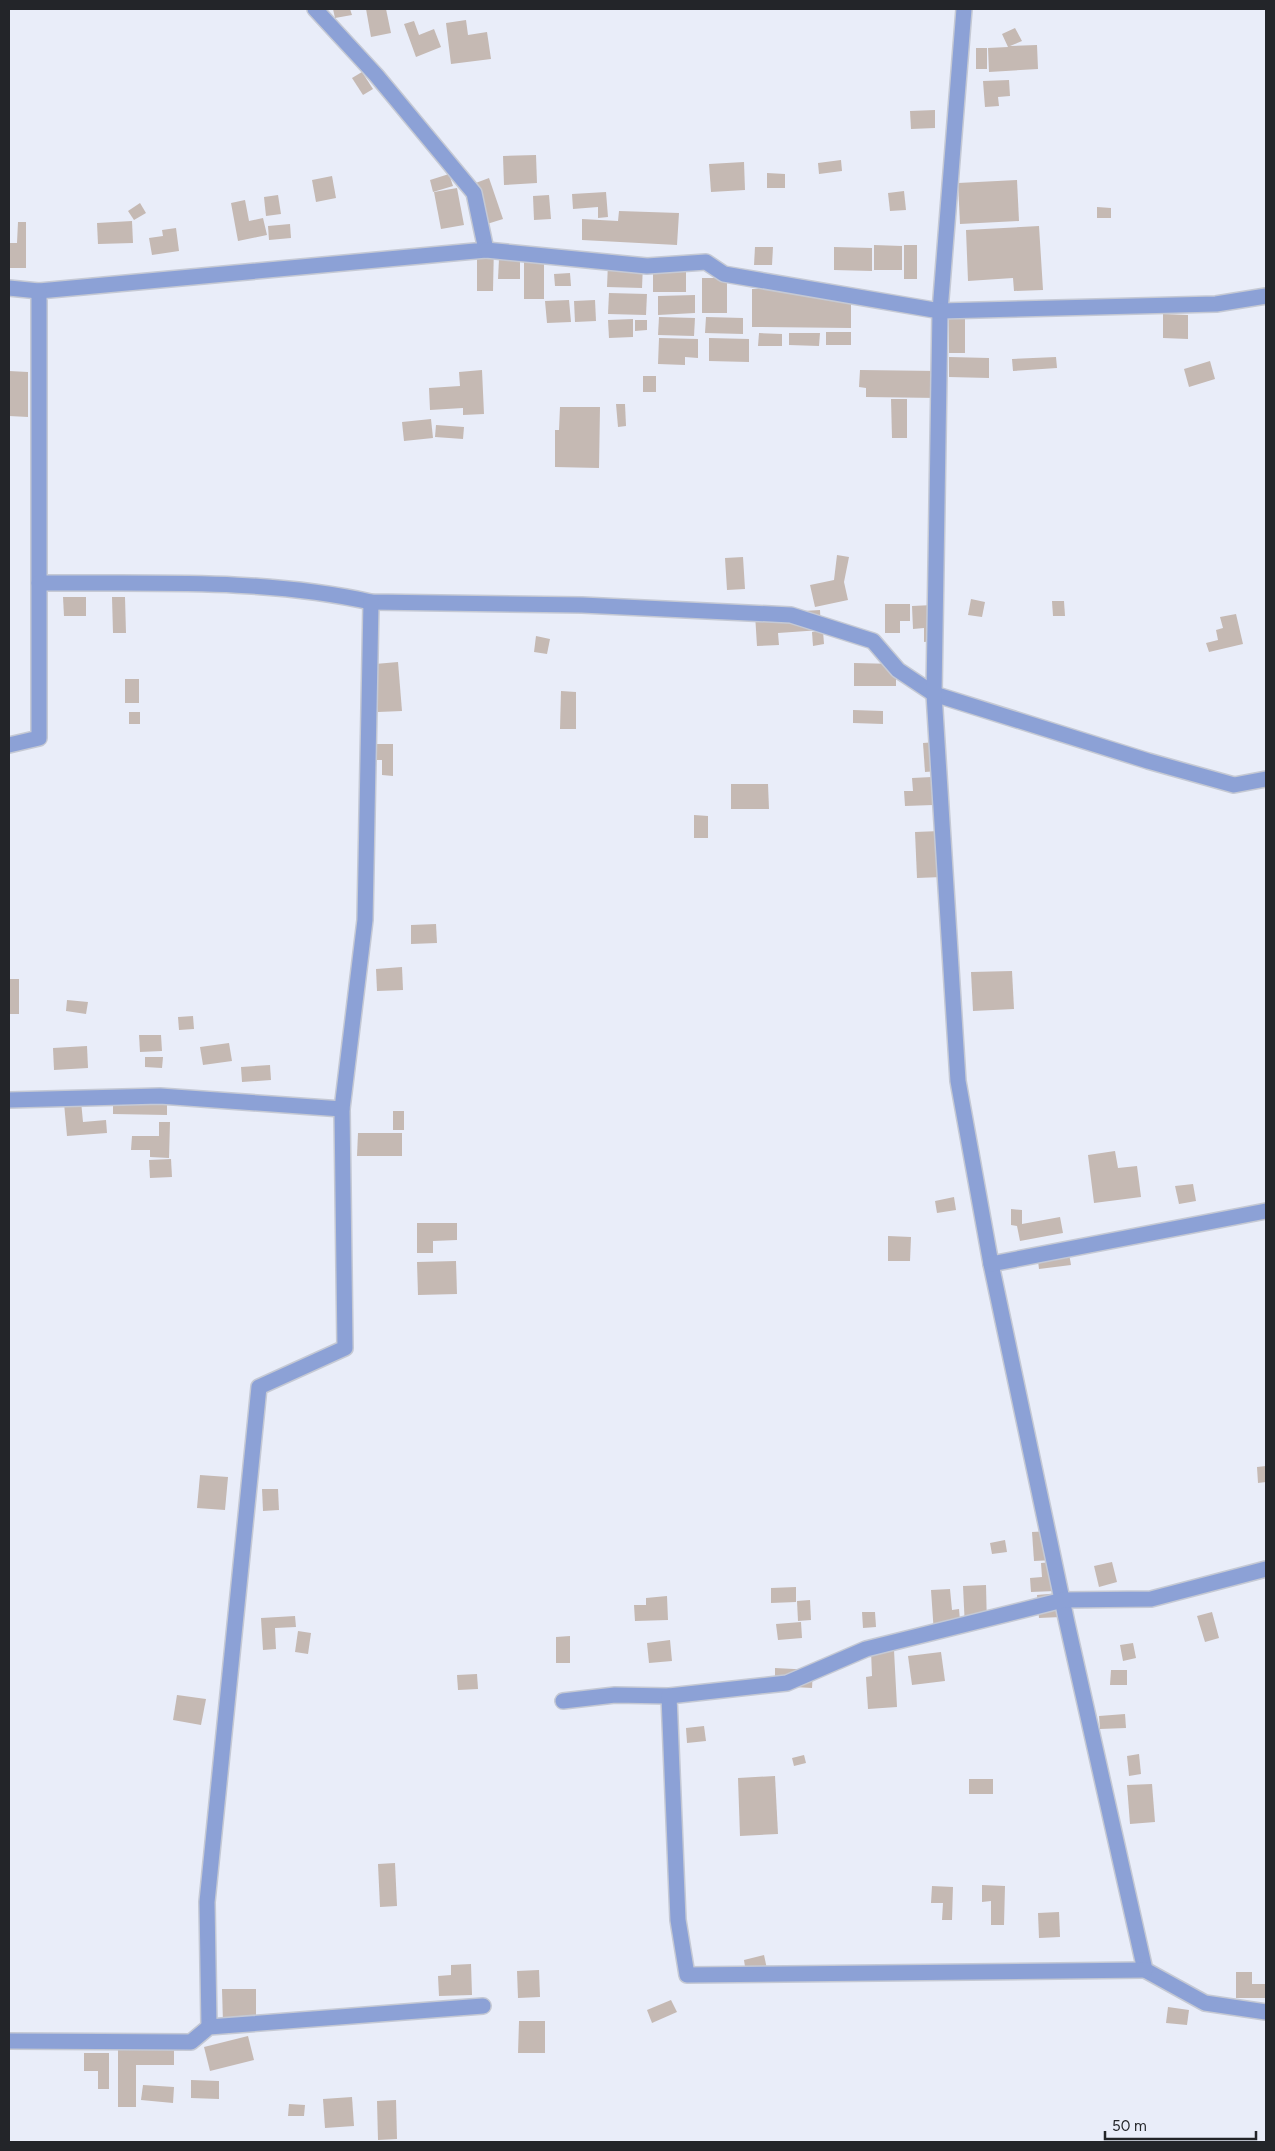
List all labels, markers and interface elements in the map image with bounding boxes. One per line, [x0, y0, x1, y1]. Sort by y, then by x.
scale bar [1105, 2108, 1256, 2140]
text: 50 m [1112, 2117, 1147, 2135]

